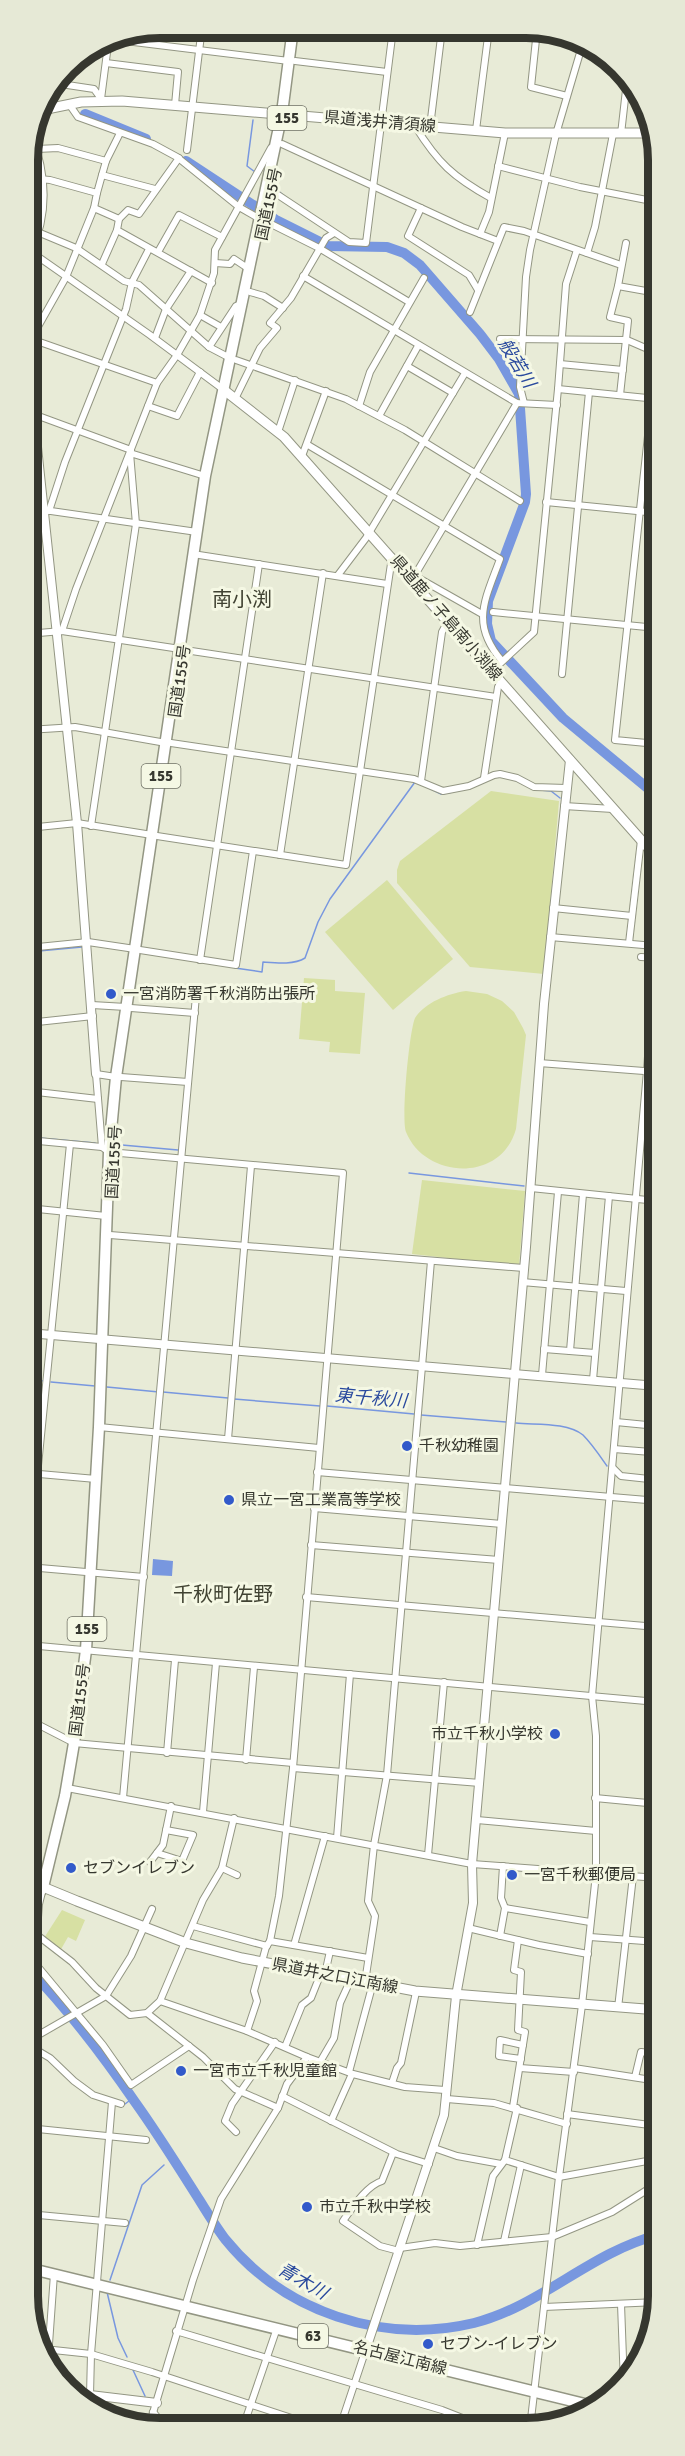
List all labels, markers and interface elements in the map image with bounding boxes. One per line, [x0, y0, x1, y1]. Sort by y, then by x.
road number: 155 [268, 106, 306, 130]
street label: 県道浅井清須線 [323, 107, 437, 137]
street label: 国道155号 [252, 166, 286, 242]
water label: 般若川 [494, 334, 541, 394]
street label: 県道鹿ノ子島南小渕線 [386, 551, 506, 685]
district label: 南小渕 [212, 587, 272, 612]
street label: 国道155号 [165, 643, 195, 719]
road number: 155 [142, 764, 180, 788]
place label: 一宮消防署千秋消防出張所 [123, 984, 315, 1004]
marker: 一宮消防署千秋消防出張所 [104, 987, 118, 1001]
street label: 国道155号 [102, 1125, 126, 1199]
water label: 東千秋川 [334, 1384, 410, 1412]
place label: 千秋幼稚園 [419, 1436, 499, 1456]
marker: 千秋幼稚園 [400, 1439, 414, 1453]
place label: 県立一宮工業高等学校 [241, 1490, 401, 1510]
marker: 県立一宮工業高等学校 [222, 1493, 236, 1507]
district label: 千秋町佐野 [173, 1582, 273, 1607]
road number: 155 [68, 1617, 106, 1641]
street label: 国道155号 [66, 1662, 94, 1738]
place label: 市立千秋小学校 [431, 1724, 543, 1744]
marker: 市立千秋小学校 [548, 1727, 562, 1741]
place label: セブンイレブン [83, 1858, 195, 1878]
marker: セブンイレブン [64, 1861, 78, 1875]
place label: 一宮千秋郵便局 [524, 1865, 636, 1885]
marker: 一宮千秋郵便局 [505, 1868, 519, 1882]
street label: 県道井之口江南線 [270, 1954, 400, 1998]
place label: 一宮市立千秋児童館 [193, 2061, 337, 2081]
marker: 一宮市立千秋児童館 [174, 2064, 188, 2078]
place label: 市立千秋中学校 [319, 2197, 431, 2217]
marker: 市立千秋中学校 [300, 2200, 314, 2214]
water label: 青木川 [274, 2258, 334, 2305]
road number: 63 [298, 2324, 328, 2348]
place label: セブン-イレブン [440, 2334, 558, 2354]
street label: 名古屋江南線 [351, 2337, 449, 2379]
marker: セブン-イレブン [421, 2337, 435, 2351]

